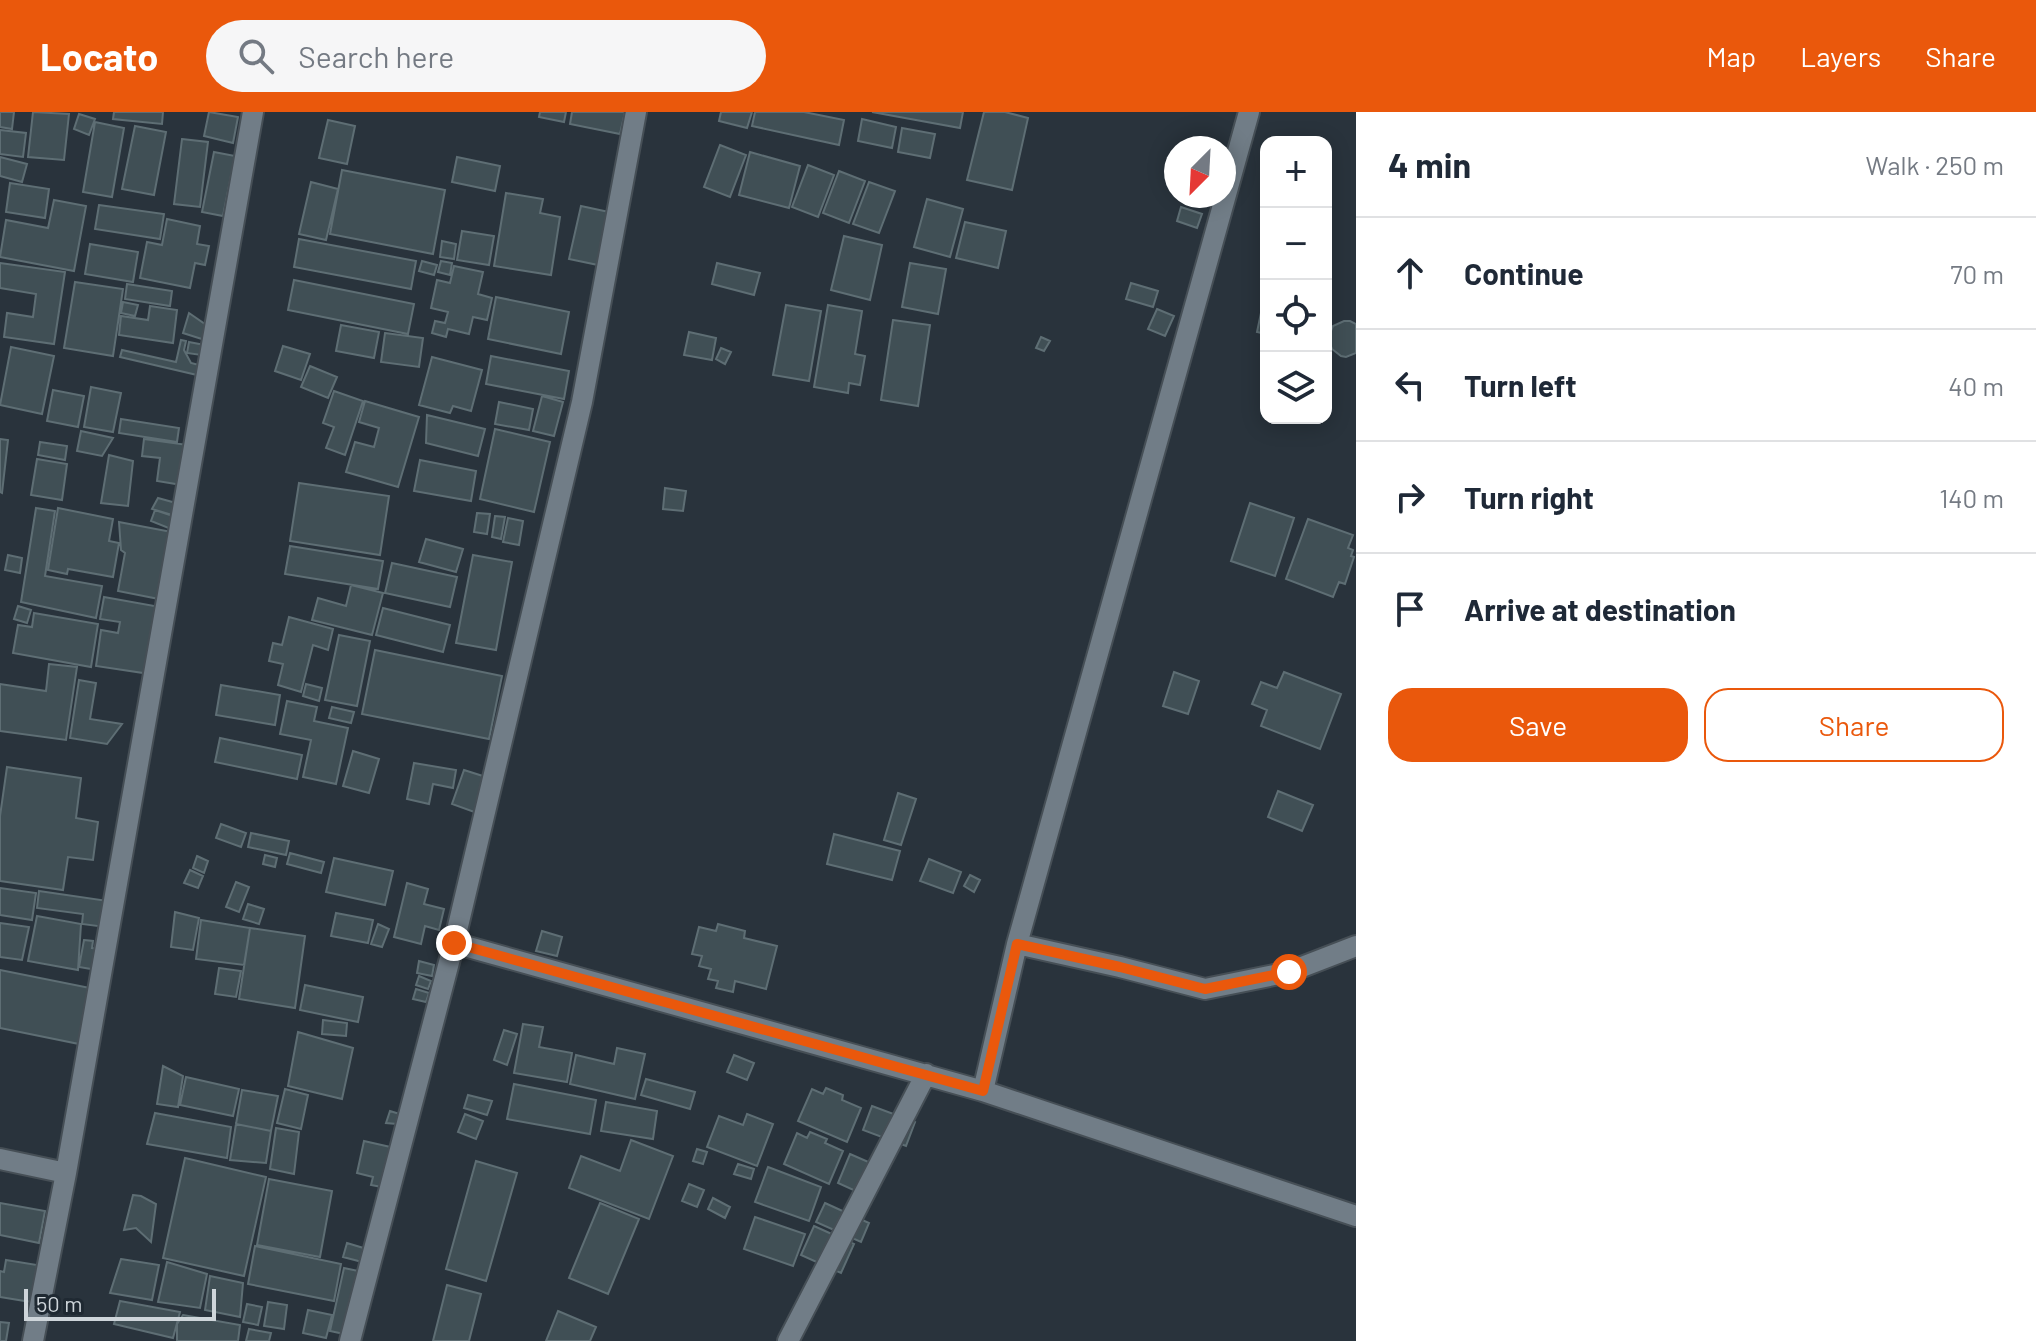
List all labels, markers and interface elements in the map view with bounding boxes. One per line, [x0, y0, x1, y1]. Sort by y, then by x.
search box [206, 20, 766, 92]
text: Locato [40, 33, 158, 79]
icon: search [234, 34, 278, 78]
text: Search here [298, 38, 454, 74]
text: Map [1706, 39, 1756, 73]
text: Layers [1800, 39, 1881, 73]
text: Share [1925, 39, 1996, 73]
north arrow [1164, 136, 1236, 208]
map controls [1260, 136, 1332, 424]
button: + [1260, 136, 1332, 208]
text: 4 min [1388, 144, 1471, 185]
text: Walk · 250 m [1866, 149, 2004, 180]
button: − [1260, 208, 1332, 280]
icon: ahead [1388, 251, 1432, 295]
text: Continue [1464, 255, 1584, 291]
text: 70 m [1950, 258, 2004, 289]
button: locate [1260, 280, 1332, 352]
button: layers [1260, 352, 1332, 424]
icon: left [1388, 363, 1432, 407]
text: Turn left [1464, 367, 1577, 403]
text: 40 m [1948, 370, 2004, 401]
icon: right [1388, 475, 1432, 519]
text: Turn right [1464, 479, 1594, 515]
text: 140 m [1939, 482, 2004, 513]
icon: arrive [1388, 587, 1432, 631]
text: Arrive at destination [1464, 591, 1736, 627]
button: Save [1388, 688, 1688, 762]
button: Share [1704, 688, 2004, 762]
route end [436, 925, 472, 961]
route start [1271, 954, 1307, 990]
scale bar [24, 1285, 216, 1321]
text: 50 m [36, 1290, 82, 1316]

